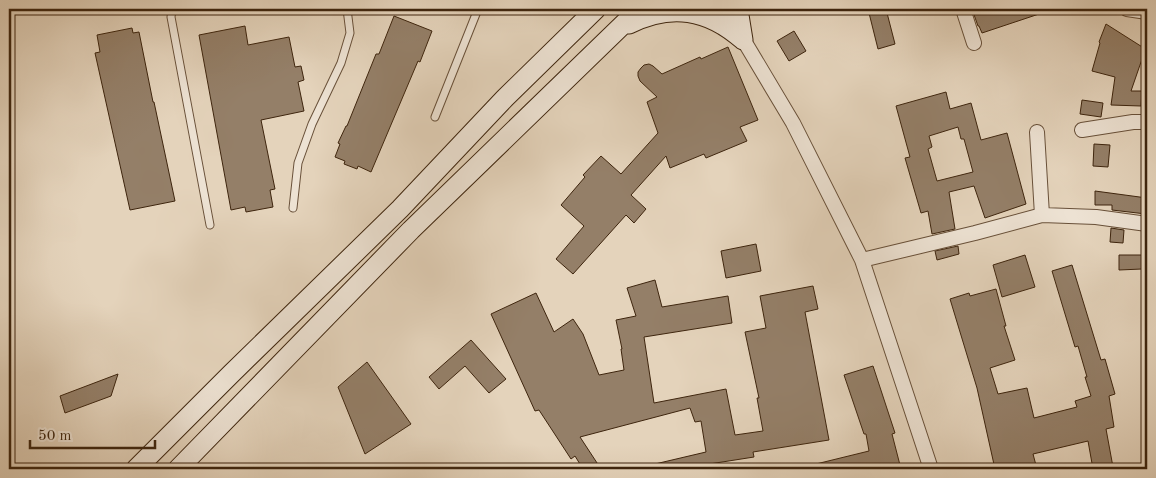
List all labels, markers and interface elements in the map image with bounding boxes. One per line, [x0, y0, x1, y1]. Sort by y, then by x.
scale bar [30, 418, 155, 450]
text: 50 m [38, 429, 72, 444]

